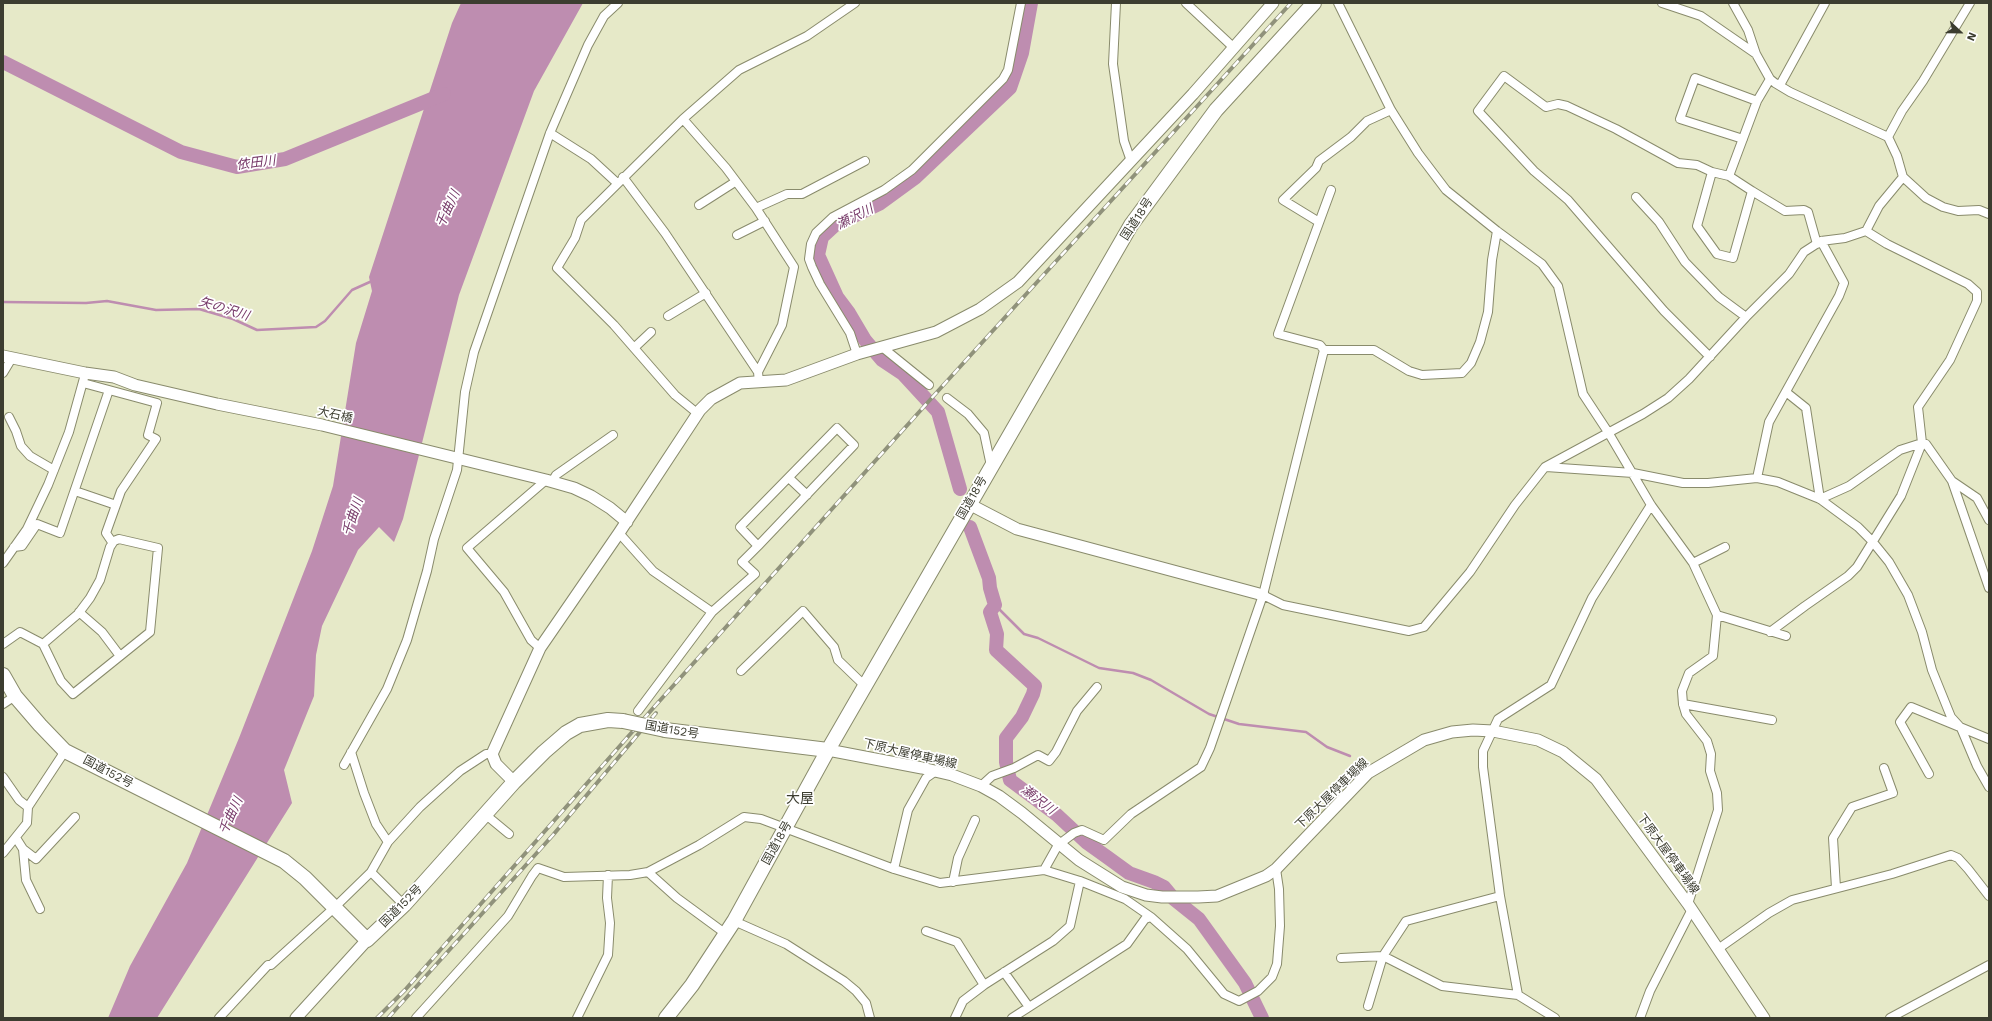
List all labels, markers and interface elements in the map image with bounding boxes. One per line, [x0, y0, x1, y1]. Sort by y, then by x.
north arrow [1940, 12, 1980, 52]
text: N [1964, 30, 1979, 43]
water label: 依田川 [236, 153, 276, 173]
water label: 千曲川 [433, 188, 463, 230]
street label: 国道18号 [1118, 195, 1156, 243]
water label: 瀬沢川 [834, 201, 876, 233]
water label: 矢の沢川 [197, 294, 251, 324]
street label: 大石橋 [316, 404, 354, 426]
street label: 国道18号 [954, 474, 990, 522]
water label: 千曲川 [340, 496, 366, 538]
street label: 国道152号 [644, 718, 700, 742]
street label: 下原大屋停車場線 [862, 736, 958, 772]
street label: 国道152号 [80, 753, 136, 791]
street label: 下原大屋停車場線 [1292, 755, 1372, 833]
water label: 瀬沢川 [1018, 782, 1058, 818]
district label: 大屋 [786, 791, 814, 807]
water label: 千曲川 [216, 795, 246, 837]
street label: 下原大屋停車場線 [1634, 811, 1702, 897]
street label: 国道18号 [759, 818, 795, 868]
street label: 国道152号 [377, 882, 425, 930]

